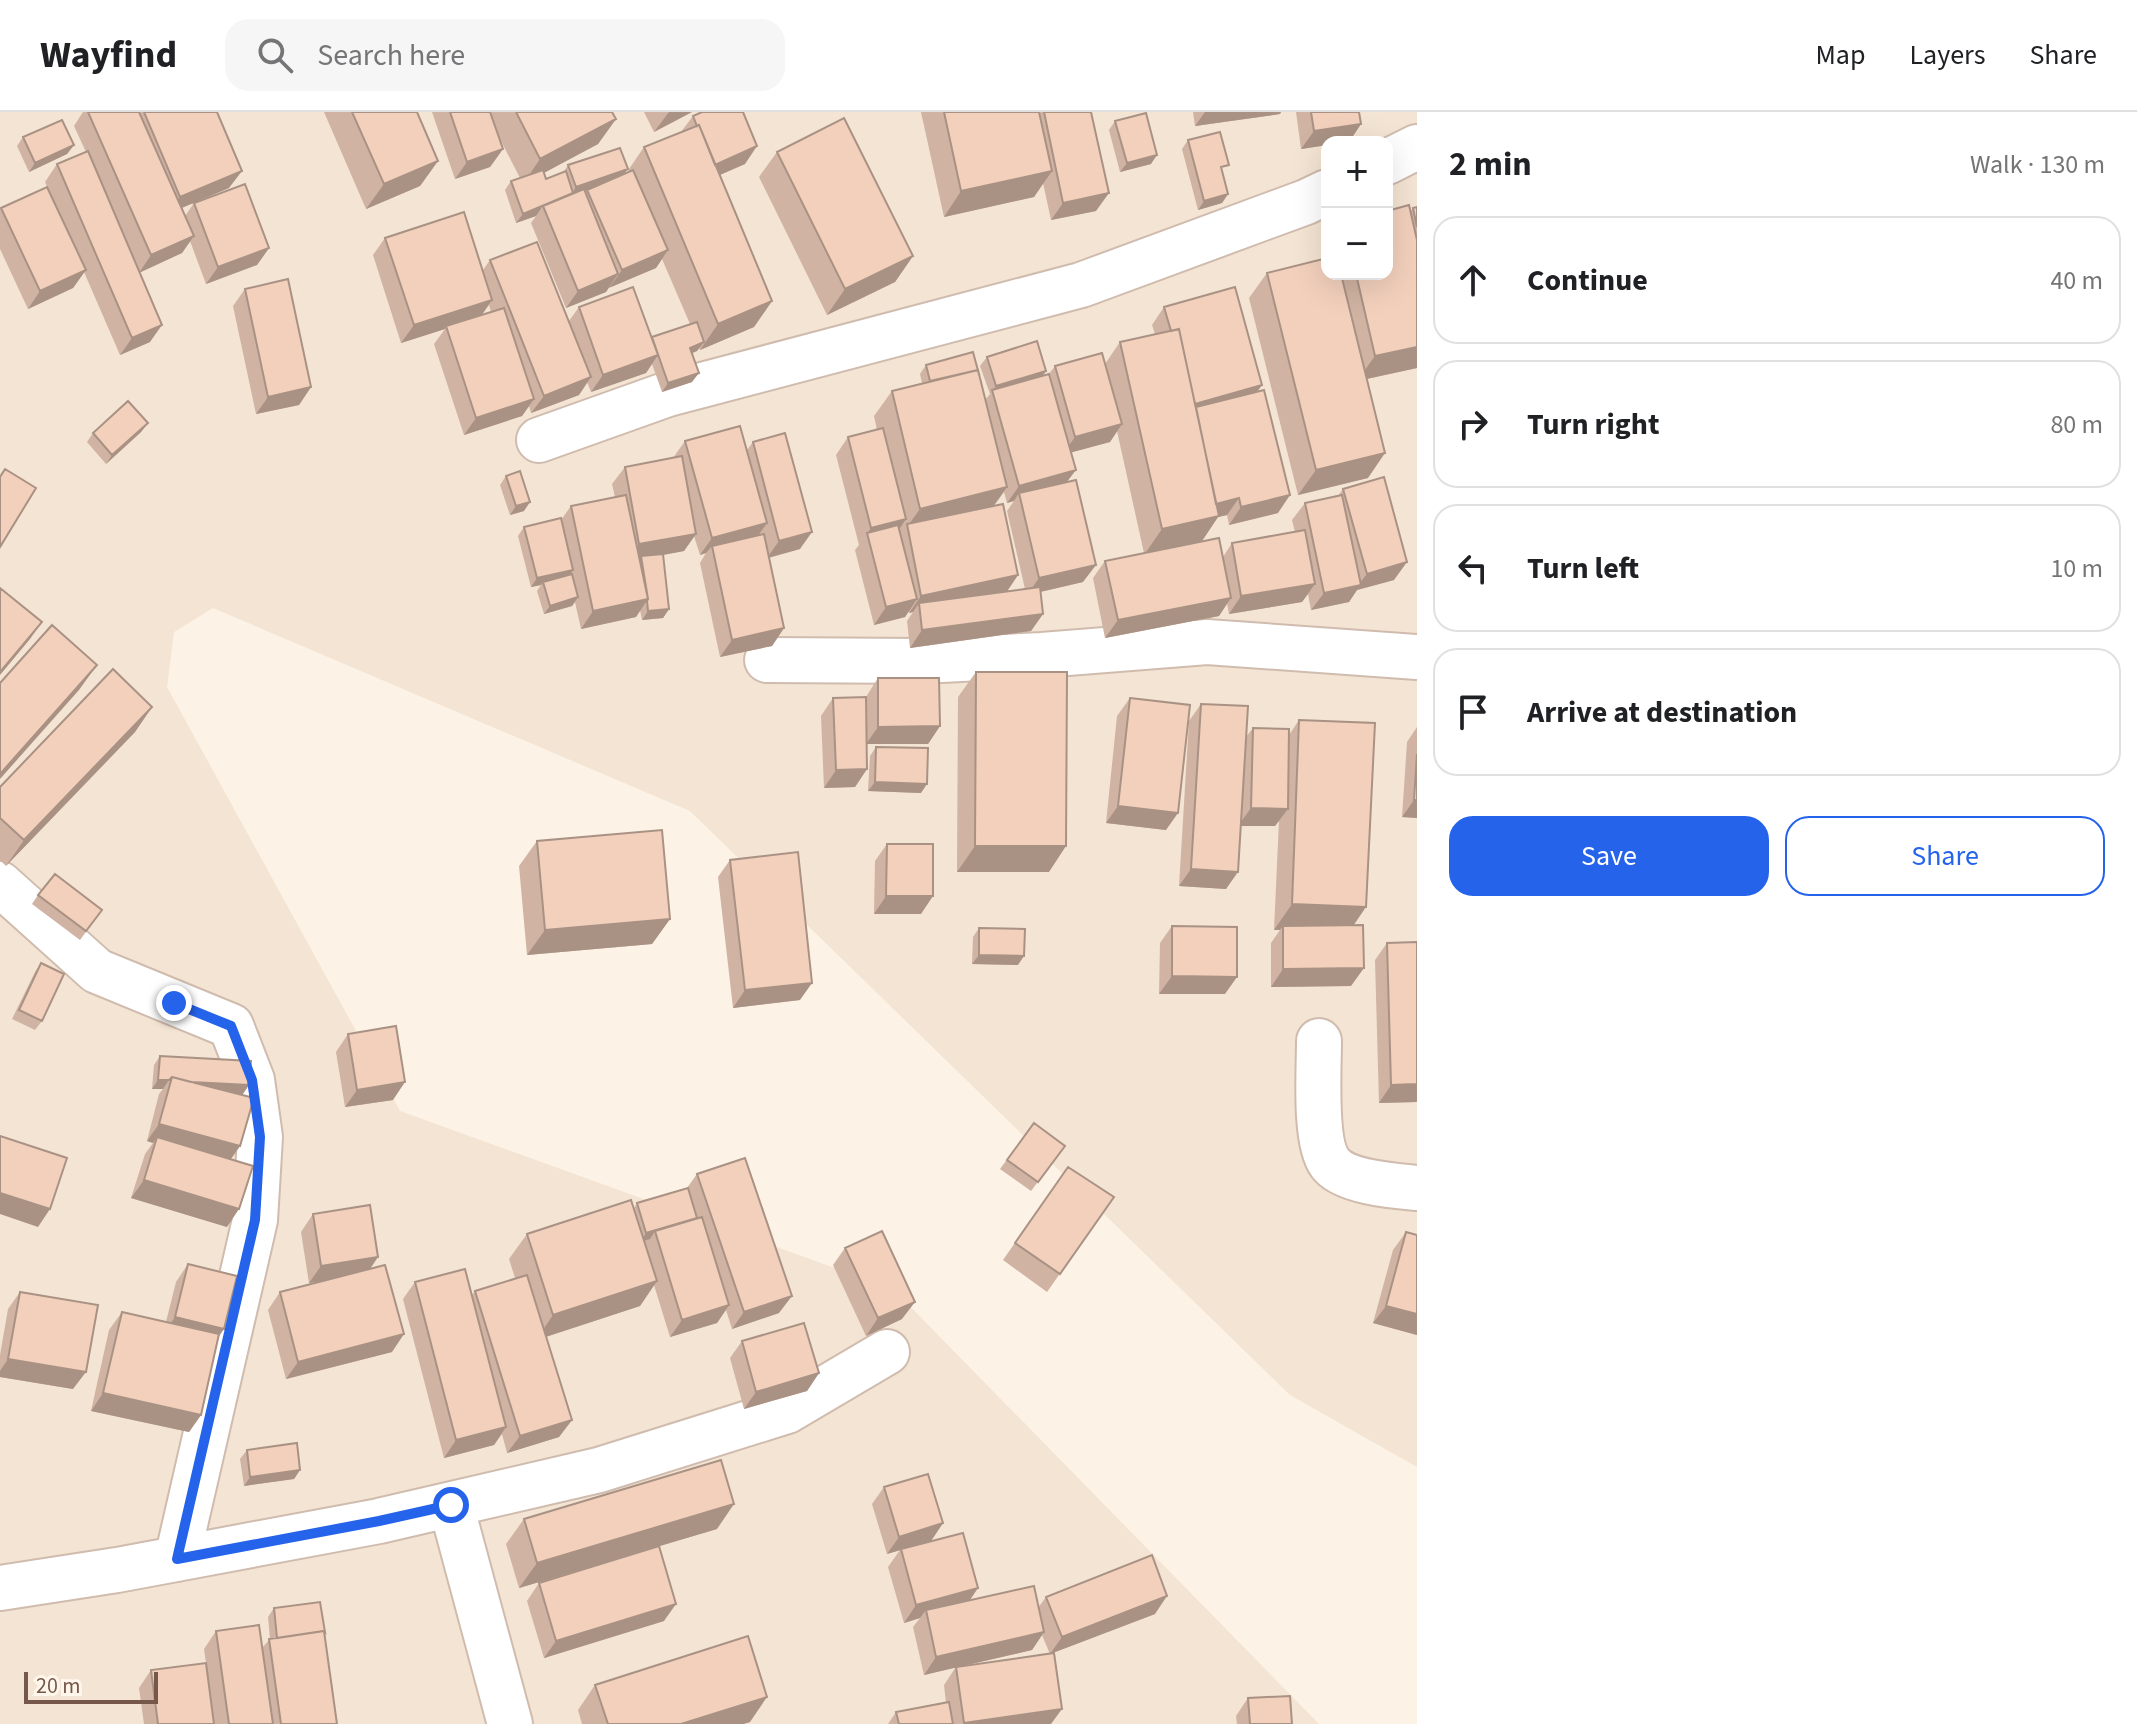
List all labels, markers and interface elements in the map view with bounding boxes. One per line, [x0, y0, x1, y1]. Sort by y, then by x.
search box [225, 19, 785, 91]
text: Wayfind [40, 28, 177, 82]
icon: search [253, 33, 297, 77]
text: Search here [317, 34, 465, 77]
text: Map [1815, 35, 1865, 75]
text: Layers [1909, 35, 1985, 75]
text: Share [2029, 35, 2097, 75]
map controls [1321, 136, 1393, 280]
button: + [1321, 136, 1393, 208]
text: 2 min [1449, 140, 1532, 189]
text: Walk · 130 m [1970, 146, 2105, 183]
button: − [1321, 208, 1393, 280]
icon: ahead [1451, 258, 1495, 302]
text: Continue [1527, 259, 1648, 302]
text: 40 m [2050, 262, 2103, 299]
icon: right [1451, 402, 1495, 446]
text: Turn right [1527, 403, 1659, 446]
text: 80 m [2050, 406, 2103, 443]
icon: left [1451, 546, 1495, 590]
text: Turn left [1527, 547, 1639, 590]
text: 10 m [2050, 550, 2103, 587]
icon: arrive [1451, 690, 1495, 734]
text: Arrive at destination [1527, 691, 1797, 734]
button: Save [1449, 816, 1769, 896]
button: Share [1785, 816, 2105, 896]
route end [156, 985, 192, 1021]
route start [433, 1487, 469, 1523]
scale bar [24, 1668, 158, 1704]
text: 20 m [36, 1670, 81, 1702]

